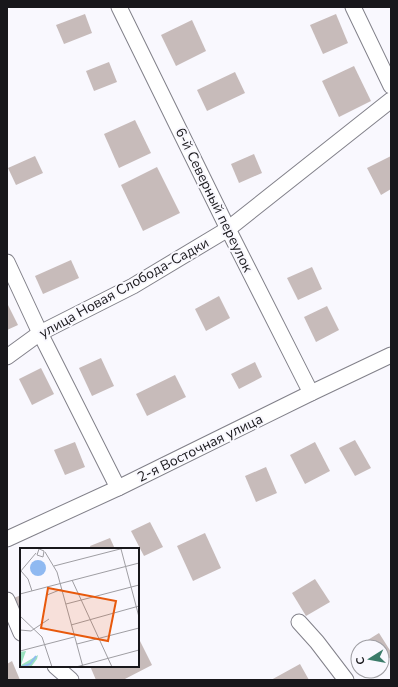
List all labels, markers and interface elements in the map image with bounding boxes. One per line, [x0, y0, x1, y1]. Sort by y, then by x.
street label: 6-й Северный переулок [171, 125, 258, 276]
street label: улица Новая Слобода-Садки [36, 233, 212, 343]
street label: 2-я Восточная улица [134, 409, 266, 487]
inset map [20, 548, 139, 667]
north arrow [350, 639, 390, 679]
text: С [352, 655, 369, 666]

